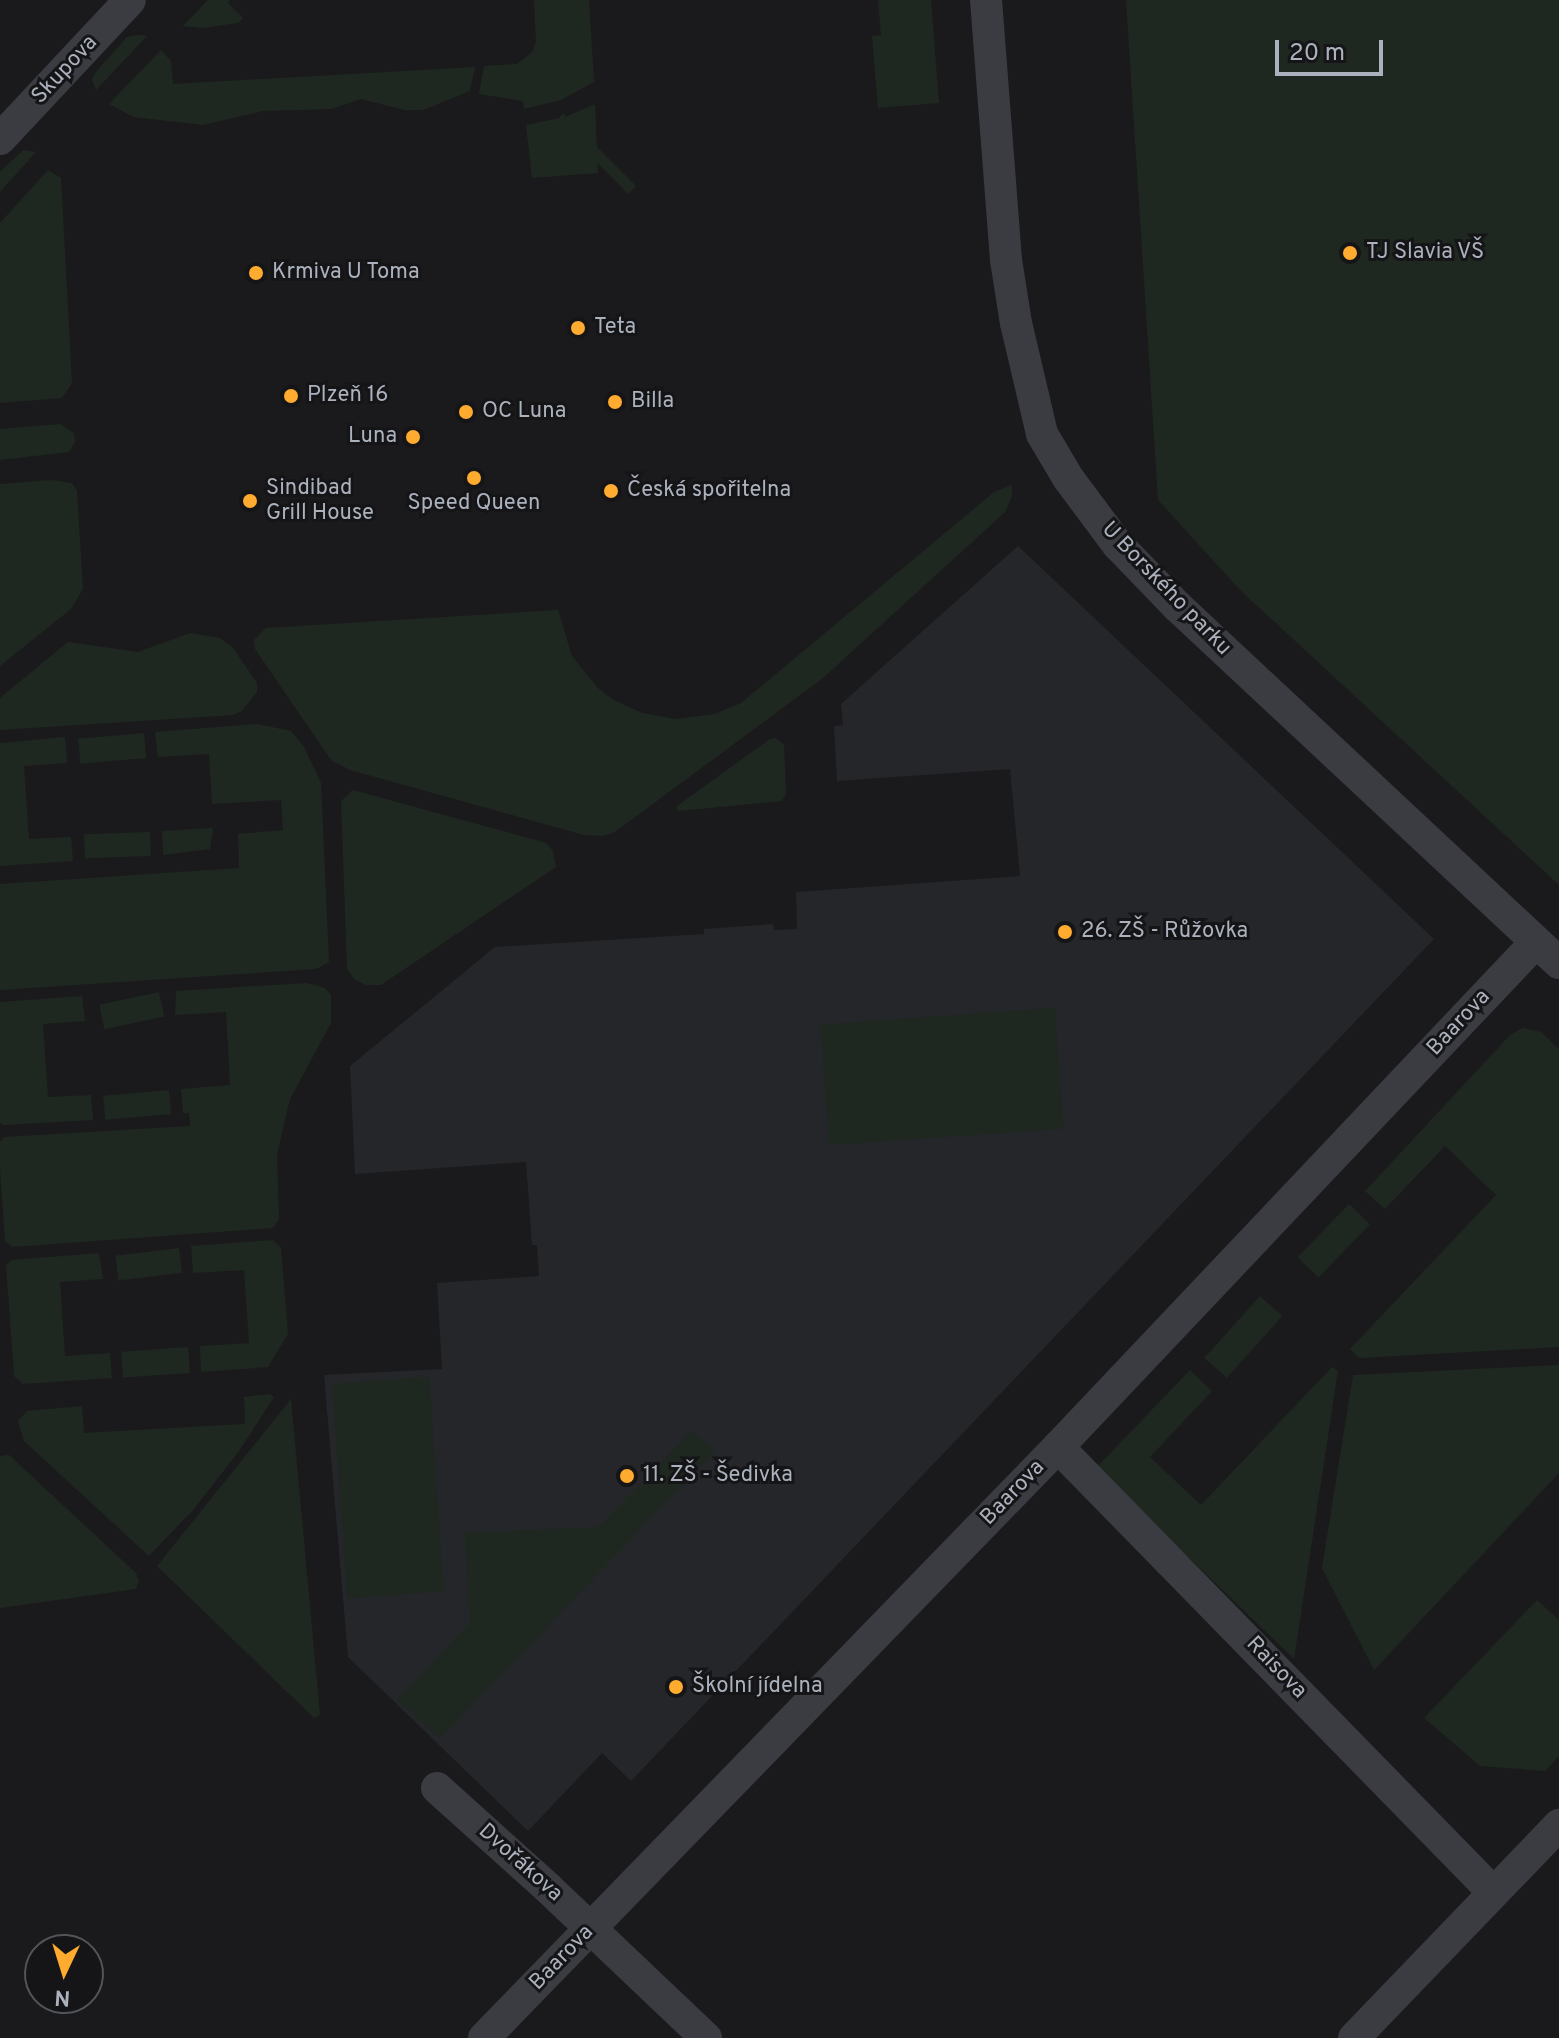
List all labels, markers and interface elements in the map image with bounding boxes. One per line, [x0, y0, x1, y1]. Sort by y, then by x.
scale bar [1279, 24, 1387, 74]
street label: Skupova [27, 30, 103, 110]
text: 20 m [1289, 39, 1345, 69]
place label: TJ Slavia VŠ [1366, 240, 1485, 266]
marker: TJ Slavia VŠ [1341, 244, 1359, 262]
place label: Krmiva U Toma [272, 260, 420, 286]
marker: Krmiva U Toma [247, 264, 265, 282]
place label: Teta [594, 315, 636, 341]
marker: Teta [569, 319, 587, 337]
place label: Plzeň 16 [307, 383, 388, 409]
marker: Plzeň 16 [282, 387, 300, 405]
place label: Billa [631, 389, 674, 415]
marker: Billa [606, 393, 624, 411]
place label: OC Luna [482, 399, 566, 425]
marker: OC Luna [457, 403, 475, 421]
place label: Luna [348, 424, 397, 450]
marker: Luna [404, 428, 422, 446]
marker: Speed Queen [465, 469, 483, 487]
place label: Sindibad Grill House [266, 475, 374, 526]
place label: Česká spořitelna [627, 478, 791, 504]
marker: Česká spořitelna [602, 482, 620, 500]
place label: Speed Queen [408, 491, 540, 517]
marker: Sindibad Grill House [241, 492, 259, 510]
street label: U Borského parku [1096, 517, 1236, 661]
place label: 26. ZŠ - Růžovka [1081, 919, 1248, 945]
marker: 26. ZŠ - Růžovka [1056, 923, 1074, 941]
street label: Baarova [1422, 984, 1496, 1062]
street label: Baarova [975, 1455, 1051, 1531]
place label: 11. ZŠ - Šedivka [643, 1463, 793, 1489]
marker: 11. ZŠ - Šedivka [618, 1467, 636, 1485]
street label: Raisova [1240, 1631, 1312, 1705]
place label: Školní jídelna [692, 1674, 823, 1700]
marker: Školní jídelna [667, 1678, 685, 1696]
street label: Dvořákova [472, 1818, 568, 1908]
street label: Baarova [524, 1920, 600, 1996]
north arrow [24, 1934, 104, 2014]
text: N [54, 1982, 71, 2010]

